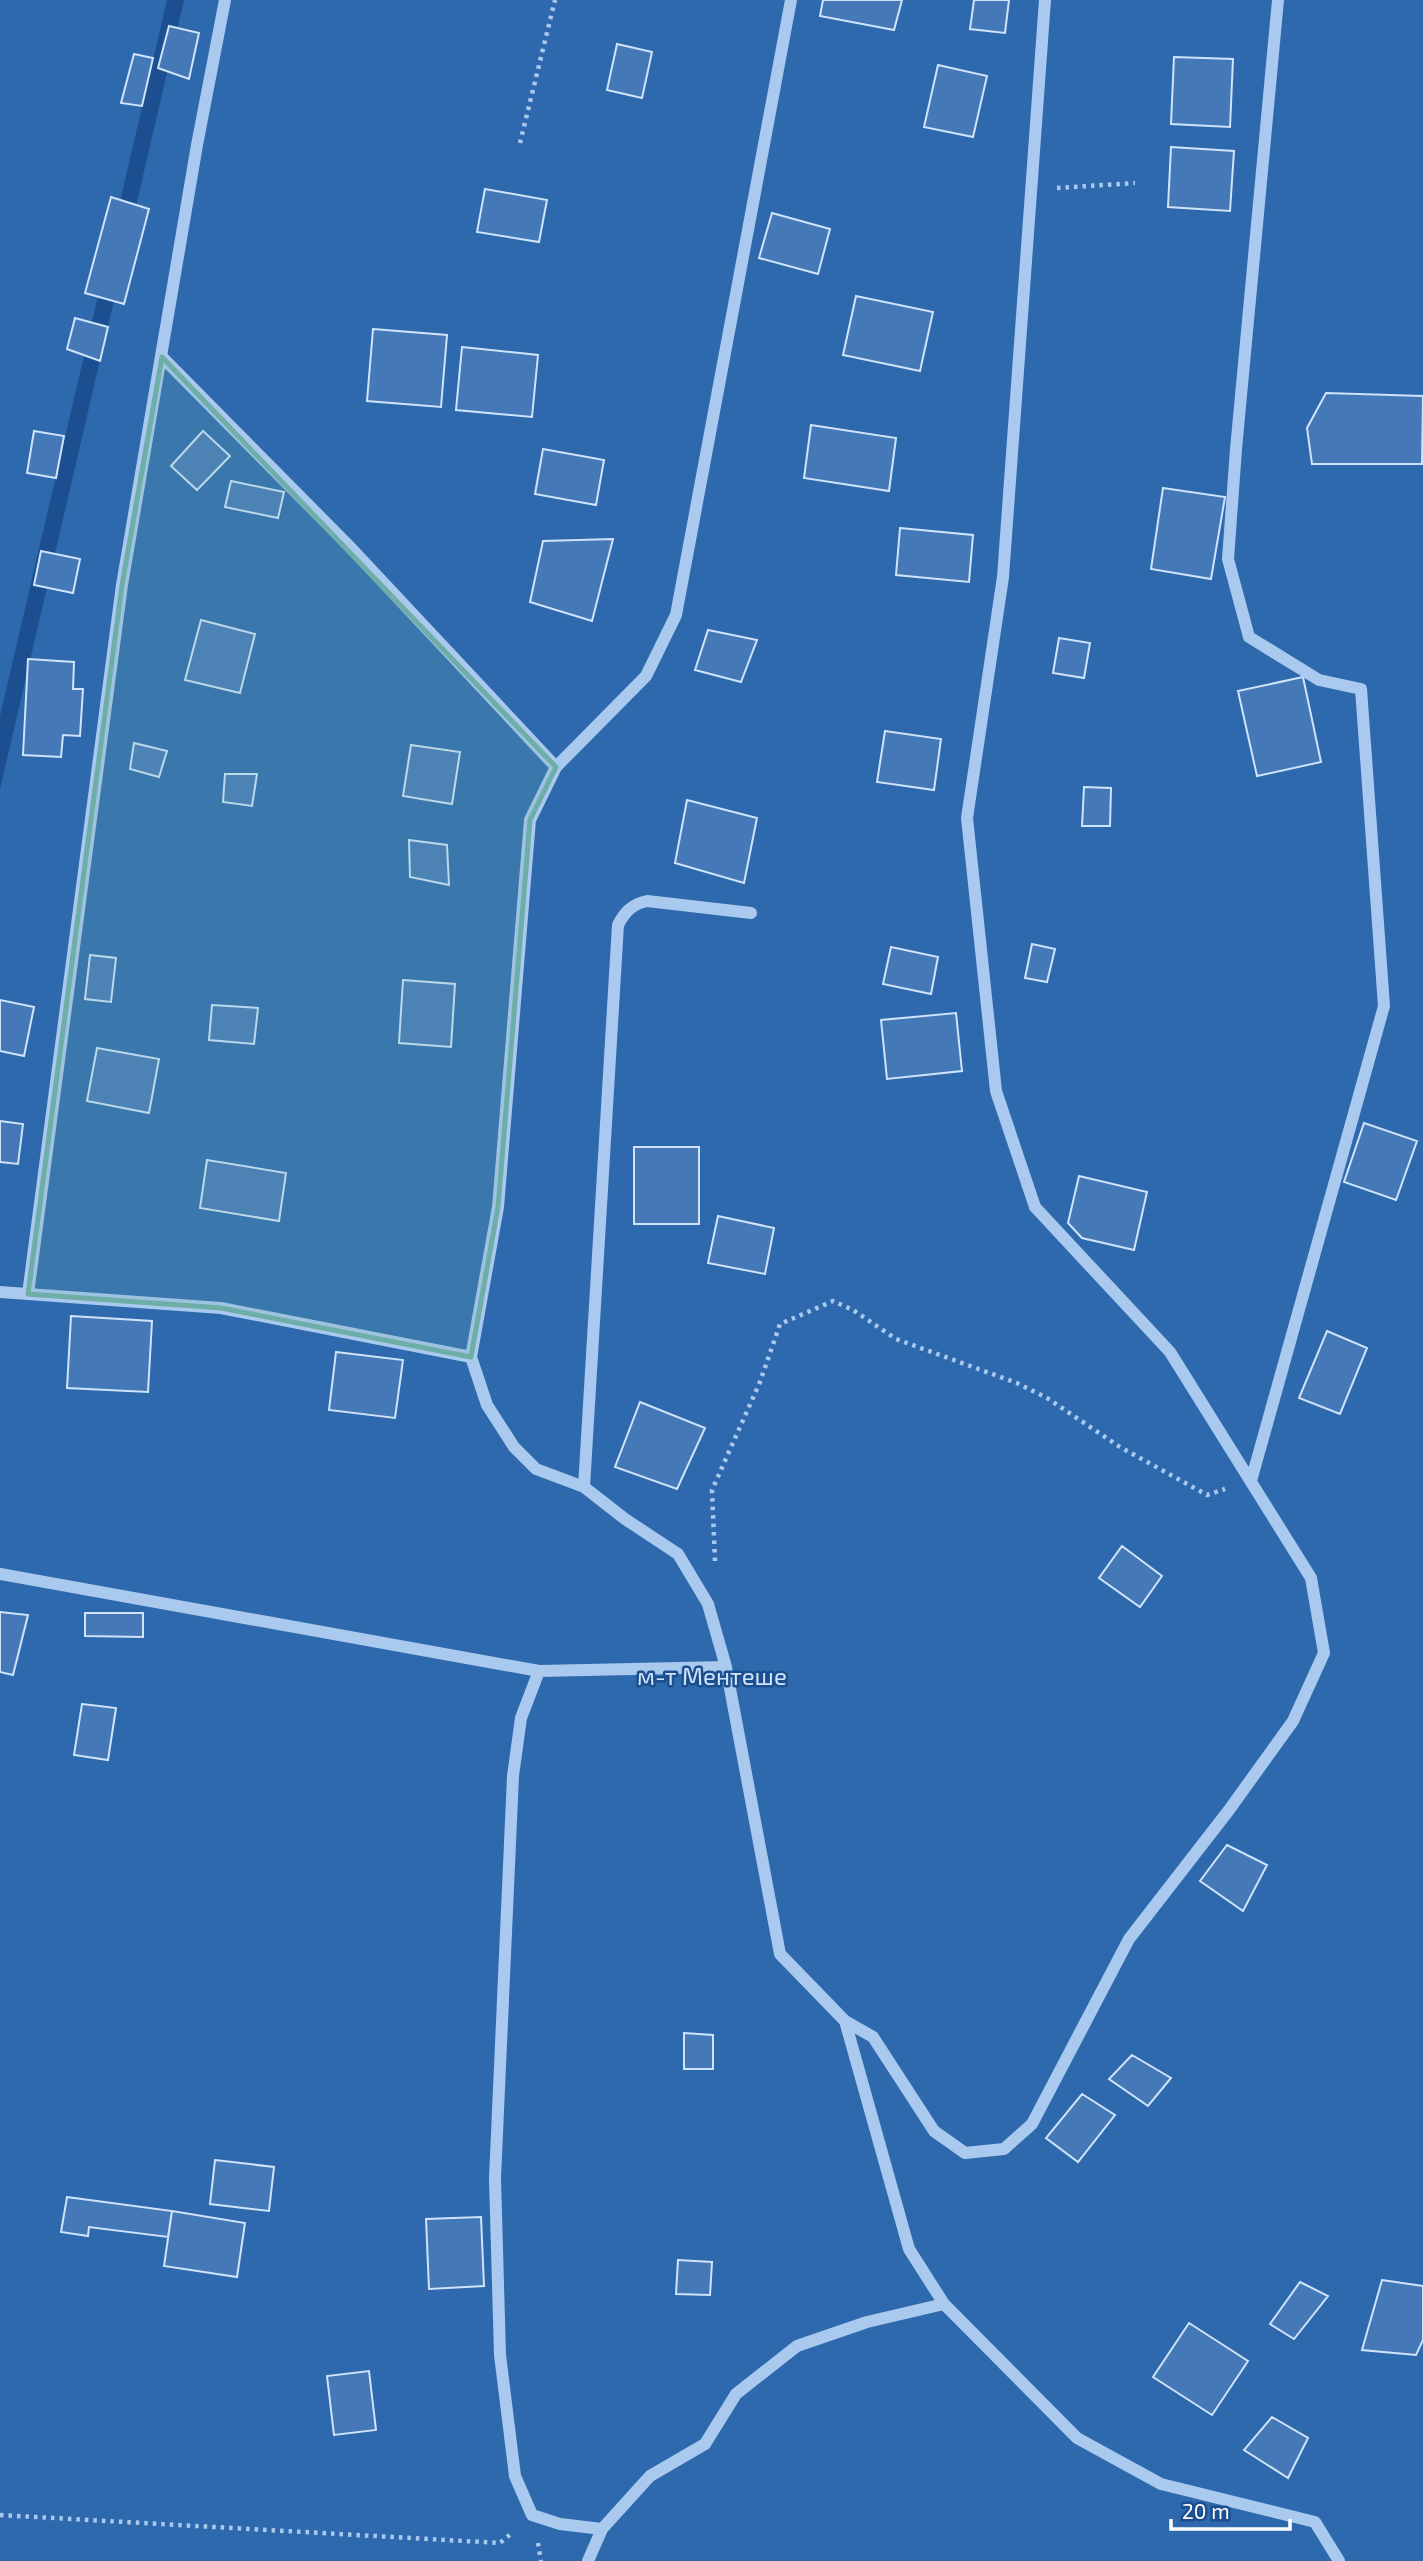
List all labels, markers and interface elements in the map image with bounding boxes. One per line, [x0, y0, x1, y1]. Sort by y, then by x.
park label: м-т Ментeше [637, 1661, 787, 1690]
scale bar [1171, 2488, 1290, 2532]
text: 20 m [1182, 2498, 1230, 2523]

